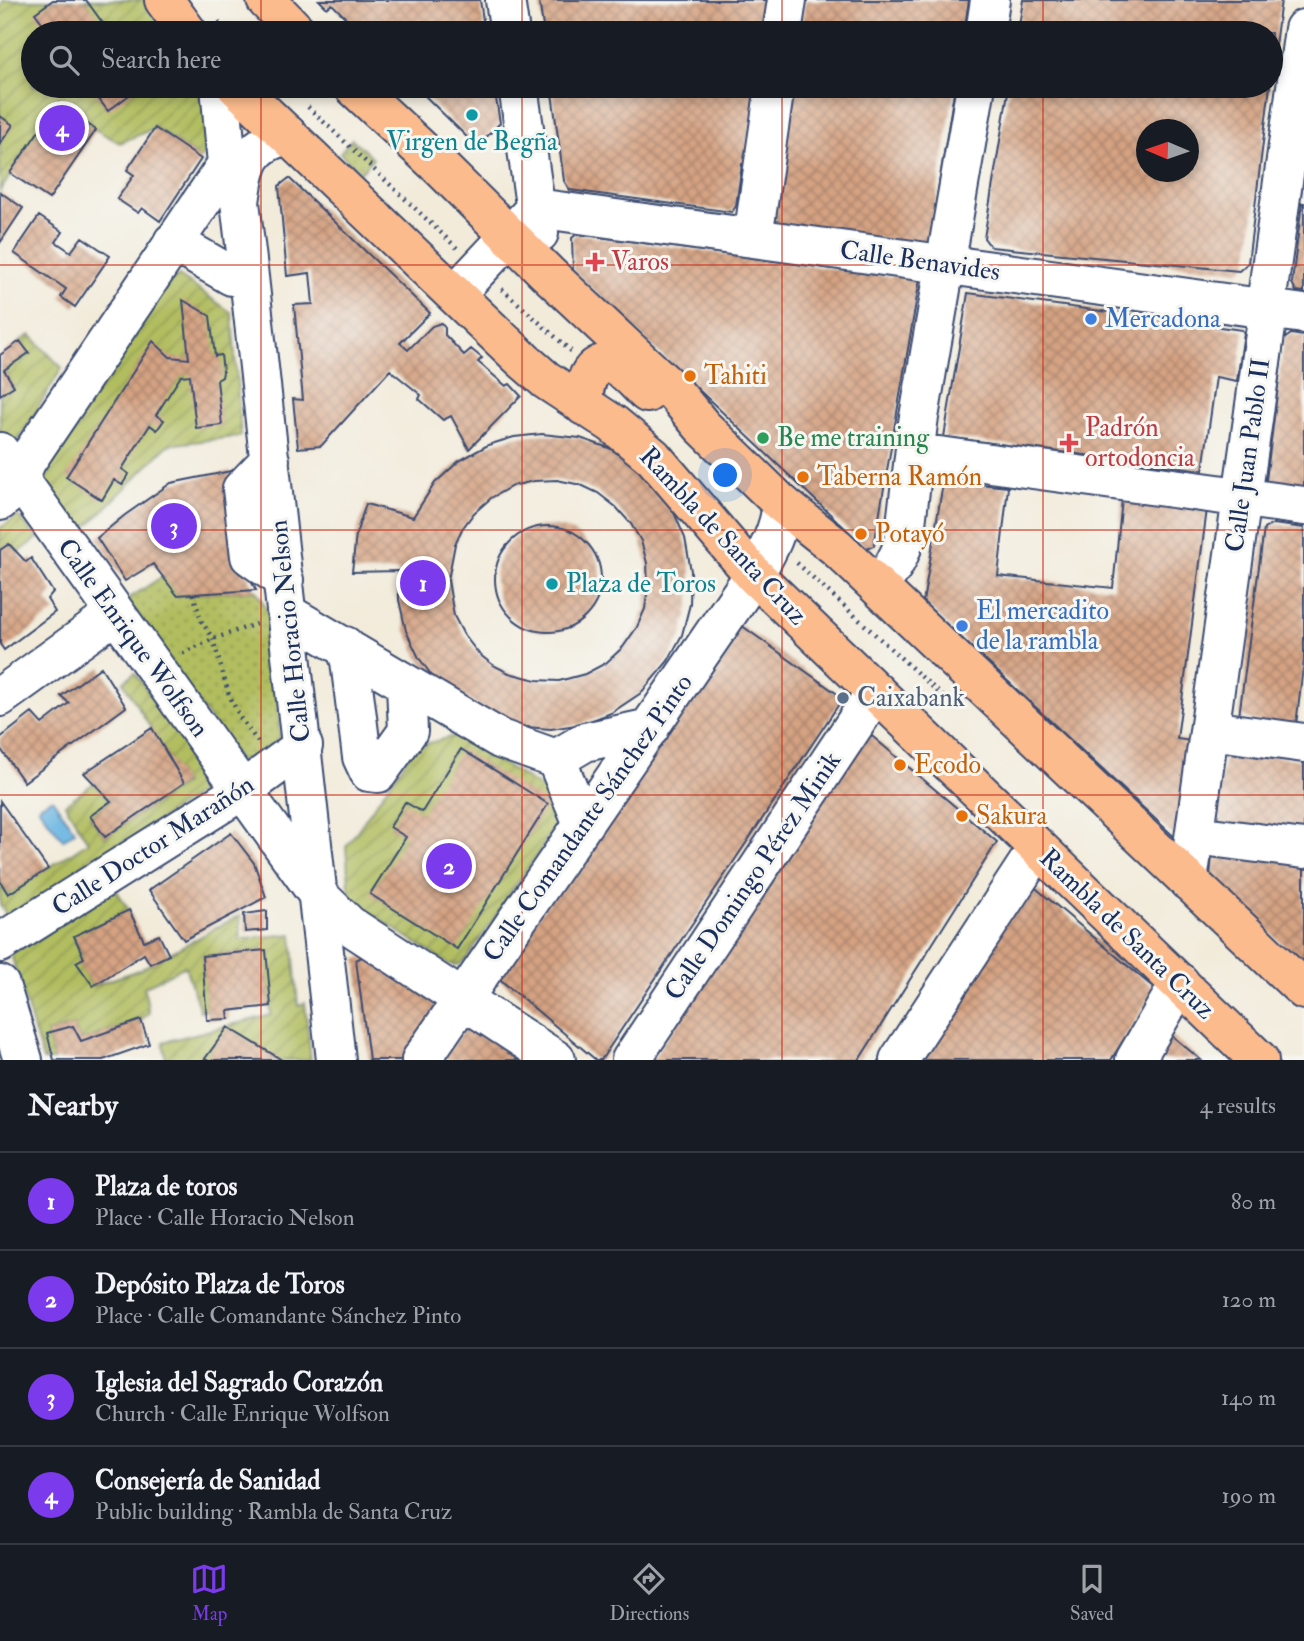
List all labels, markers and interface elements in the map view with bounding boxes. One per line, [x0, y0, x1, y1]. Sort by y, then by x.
search box [21, 21, 1283, 98]
icon: search [45, 41, 83, 79]
text: Search here [101, 44, 221, 76]
pin: 4 [39, 102, 85, 154]
marker: Virgen de Begña [464, 107, 480, 123]
north arrow [1136, 119, 1199, 182]
place label: Virgen de Begña [386, 126, 558, 158]
street label: Calle Benavides [838, 234, 1002, 288]
place label: Varos [611, 246, 669, 278]
marker: Varos [585, 252, 605, 272]
place label: Mercadona [1105, 303, 1221, 335]
marker: Mercadona [1083, 311, 1099, 327]
street label: Calle Juan Pablo II [1219, 356, 1277, 554]
place label: Tahiti [704, 360, 767, 392]
marker: Tahiti [682, 368, 698, 384]
place label: Padrón ortodoncia [1085, 412, 1195, 474]
place label: Be me training [777, 422, 930, 454]
marker: Be me training [755, 430, 771, 446]
marker: Padrón ortodoncia [1059, 433, 1079, 453]
street label: Rambla de Santa Cruz [632, 440, 814, 632]
your location [708, 458, 742, 492]
place label: Taberna Ramón [817, 461, 982, 493]
marker: Taberna Ramón [795, 469, 811, 485]
pin: 3 [151, 500, 197, 552]
street label: Calle Horacio Nelson [262, 518, 318, 744]
place label: Potayó [875, 518, 945, 550]
marker: Potayó [853, 526, 869, 542]
street label: Calle Enrique Wolfson [50, 532, 216, 744]
pin: 1 [400, 557, 446, 609]
place label: Plaza de Toros [566, 568, 716, 600]
marker: Plaza de Toros [544, 576, 560, 592]
place label: El mercadito de la rambla [976, 595, 1109, 657]
marker: El mercadito de la rambla [954, 618, 970, 634]
street label: Calle Comandante Sánchez Pinto [476, 668, 700, 968]
place label: Caixabank [857, 682, 966, 714]
marker: Caixabank [835, 690, 851, 706]
street label: Calle Domingo Pérez Minik [658, 745, 848, 1006]
place label: Ecodo [914, 749, 981, 781]
marker: Ecodo [892, 757, 908, 773]
street label: Calle Doctor Marañón [46, 769, 260, 923]
place label: Sakura [976, 800, 1048, 832]
marker: Sakura [954, 808, 970, 824]
pin: 2 [426, 840, 472, 892]
street label: Rambla de Santa Cruz [1033, 842, 1222, 1026]
text: Nearby [28, 1087, 118, 1124]
text: 4 results [1200, 1091, 1276, 1120]
text: Plaza de toros [95, 1171, 237, 1203]
text: 1 [47, 1187, 55, 1216]
text: 80 m [1231, 1187, 1276, 1216]
text: Place · Calle Horacio Nelson [95, 1203, 355, 1232]
text: Depósito Plaza de Toros [95, 1269, 345, 1301]
text: 2 [45, 1285, 57, 1314]
text: 120 m [1222, 1285, 1276, 1314]
text: Place · Calle Comandante Sánchez Pinto [95, 1301, 461, 1330]
text: Iglesia del Sagrado Corazón [95, 1367, 383, 1399]
text: 3 [47, 1383, 55, 1412]
text: 140 m [1221, 1383, 1276, 1412]
text: Church · Calle Enrique Wolfson [95, 1399, 390, 1428]
text: Consejería de Sanidad [95, 1465, 320, 1497]
text: 4 [45, 1481, 57, 1510]
text: 190 m [1222, 1481, 1276, 1510]
text: Public building · Rambla de Santa Cruz [95, 1497, 452, 1526]
tab: Map [190, 1560, 228, 1626]
tab: Directions [609, 1560, 689, 1626]
tab: Saved [1070, 1560, 1114, 1626]

